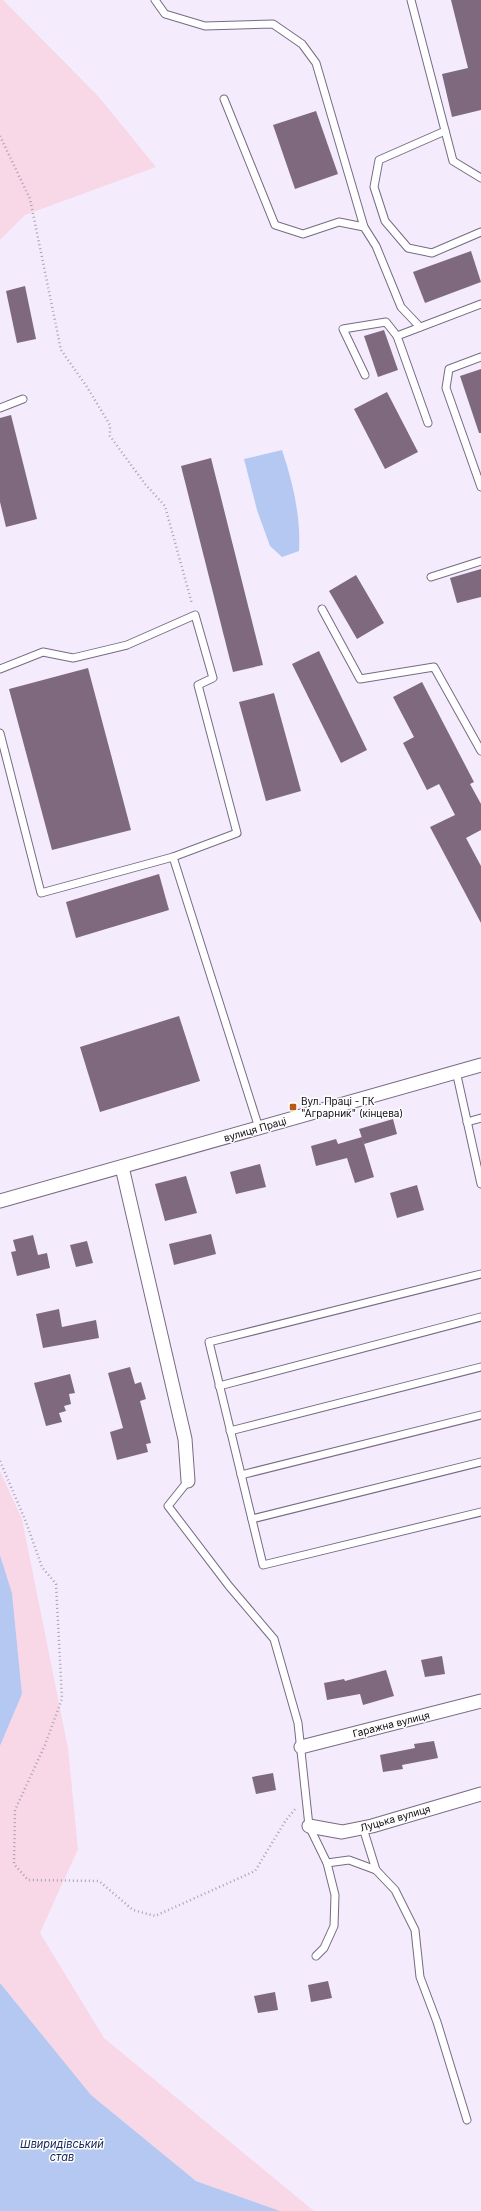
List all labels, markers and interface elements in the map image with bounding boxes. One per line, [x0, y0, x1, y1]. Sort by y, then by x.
place label: Вул. Праці - ГК "Аграрник" (кінцева) [301, 1095, 403, 1119]
marker: Вул. Праці - ГК "Аграрник" (кінцева) [288, 1102, 298, 1112]
street label: вулиця Праці [222, 1114, 288, 1144]
street label: Гаражна вулиця [351, 1709, 431, 1739]
street label: Луцька вулиця [358, 1802, 432, 1834]
water label: Швиридівський став [20, 2137, 104, 2164]

